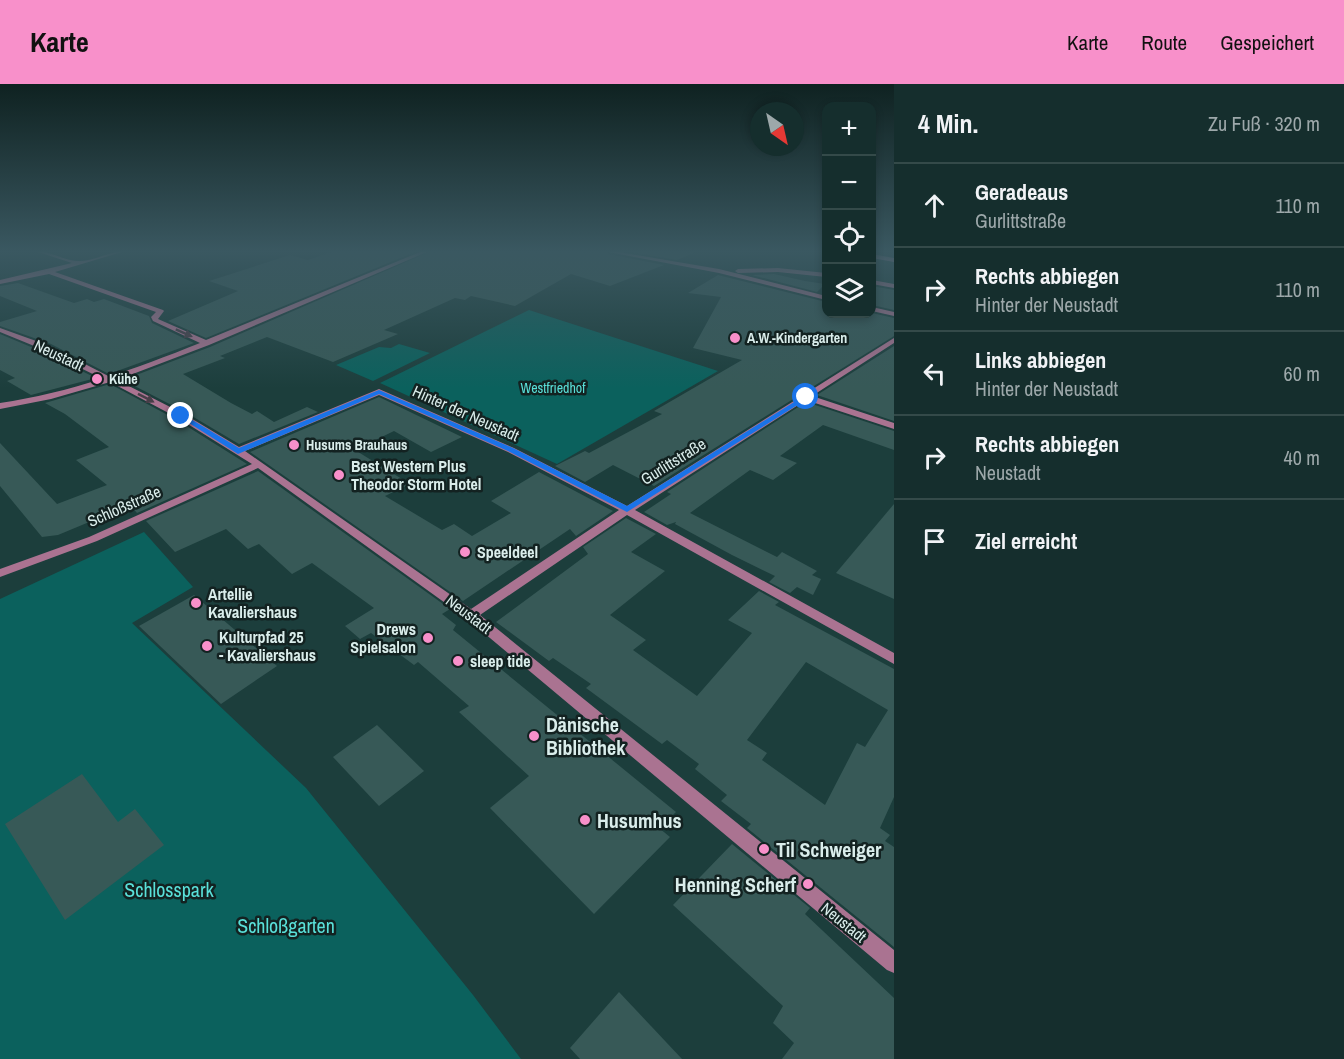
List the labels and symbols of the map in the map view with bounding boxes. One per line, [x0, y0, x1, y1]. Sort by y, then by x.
north arrow [750, 102, 804, 156]
one-way arrow [176, 329, 193, 338]
place label: A.W.-Kindergarten [747, 329, 847, 347]
marker: A.W.-Kindergarten [728, 331, 742, 345]
street label: Neustadt [31, 334, 88, 376]
place label: Kühe [109, 370, 138, 388]
marker: Kühe [90, 372, 104, 386]
park label: Westfriedhof [521, 379, 586, 397]
street label: Hinter der Neustadt [409, 380, 523, 446]
route start [792, 383, 818, 409]
one-way arrow [138, 393, 155, 403]
route end [167, 402, 193, 428]
street label: Gurlittstraße [636, 432, 710, 490]
place label: Husums Brauhaus [306, 436, 407, 454]
marker: Husums Brauhaus [287, 438, 301, 452]
place label: Best Western Plus Theodor Storm Hotel [351, 455, 481, 495]
marker: Best Western Plus Theodor Storm Hotel [332, 468, 346, 482]
street label: Schloßstraße [84, 480, 164, 532]
place label: Speeldeel [477, 541, 538, 563]
marker: Speeldeel [458, 545, 472, 559]
place label: Artellie Kavaliershaus [208, 583, 297, 623]
street label: Neustadt [441, 589, 497, 639]
marker: Artellie Kavaliershaus [189, 596, 203, 610]
place label: Drews Spielsalon [350, 618, 416, 658]
place label: Kulturpfad 25 - Kavaliershaus [219, 626, 316, 666]
marker: Drews Spielsalon [421, 631, 435, 645]
marker: Kulturpfad 25 - Kavaliershaus [200, 639, 214, 653]
place label: sleep tide [470, 650, 531, 672]
marker: sleep tide [451, 654, 465, 668]
place label: Dänische Bibliothek [546, 711, 626, 761]
marker: Dänische Bibliothek [527, 729, 541, 743]
place label: Husumhus [597, 807, 682, 834]
marker: Husumhus [578, 813, 592, 827]
place label: Til Schweiger [776, 836, 882, 863]
marker: Til Schweiger [757, 842, 771, 856]
place label: Henning Scherf [675, 871, 797, 898]
park label: Schlosspark [124, 876, 214, 903]
marker: Henning Scherf [801, 877, 815, 891]
street label: Neustadt [817, 897, 872, 947]
park label: Schloßgarten [237, 912, 335, 939]

